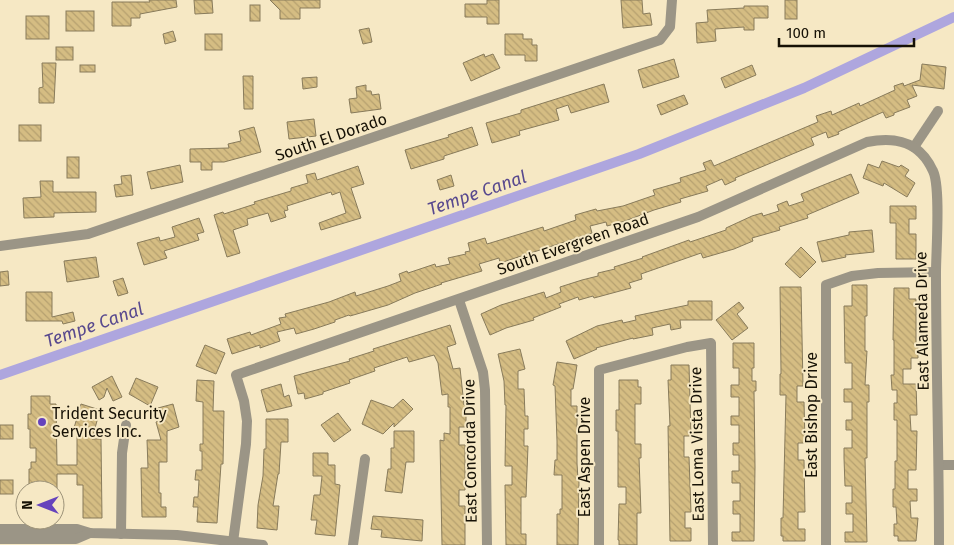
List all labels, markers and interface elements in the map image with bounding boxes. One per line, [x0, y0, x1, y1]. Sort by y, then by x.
scale bar [779, 15, 914, 47]
text: 100 m [786, 24, 826, 42]
street label: South El Dorado [273, 109, 389, 165]
water label: Tempe Canal [425, 166, 529, 220]
street label: South Evergreen Road [495, 209, 651, 279]
street label: East Alameda Drive [911, 251, 933, 391]
water label: Tempe Canal [42, 298, 146, 352]
street label: East Bishop Drive [802, 352, 821, 478]
street label: East Loma Vista Drive [686, 366, 708, 522]
street label: East Concorda Drive [459, 379, 481, 523]
street label: East Aspen Drive [575, 397, 594, 517]
place label: Trident Security Services Inc. [52, 404, 167, 441]
marker: Trident Security Services Inc. [36, 416, 48, 428]
north arrow [15, 480, 65, 530]
text: N [19, 500, 36, 510]

